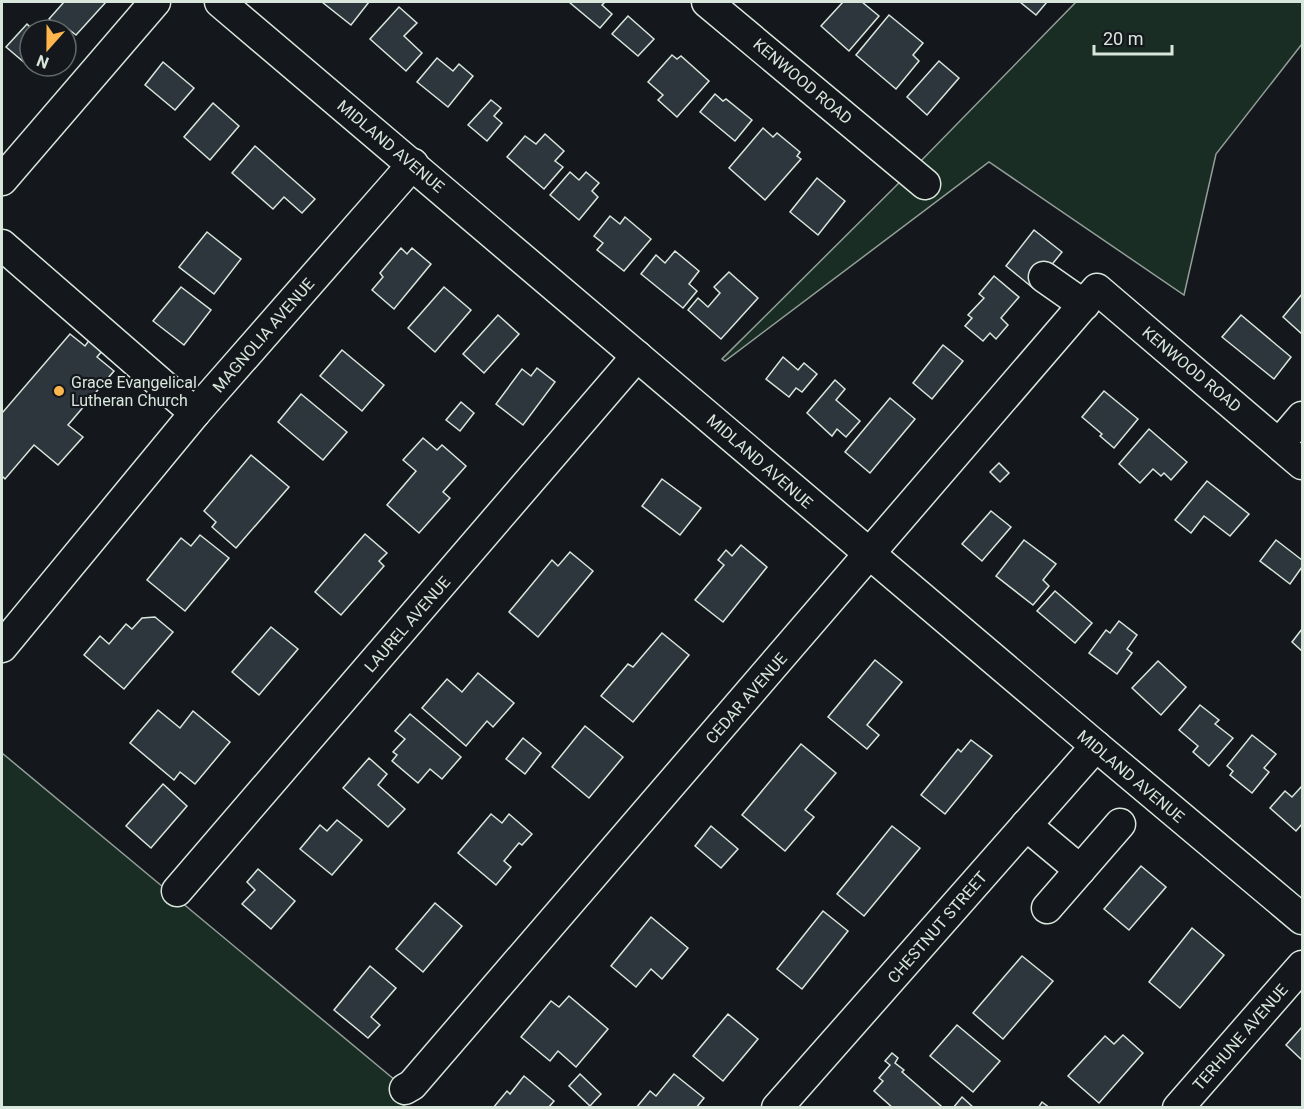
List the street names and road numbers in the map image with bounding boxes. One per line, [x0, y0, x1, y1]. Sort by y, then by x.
street label: KENWOOD ROAD [750, 35, 856, 128]
street label: MIDLAND AVENUE [333, 96, 448, 197]
street label: MAGNOLIA AVENUE [209, 274, 318, 396]
street label: KENWOOD ROAD [1139, 323, 1245, 416]
street label: MIDLAND AVENUE [703, 410, 816, 512]
street label: LAUREL AVENUE [361, 572, 454, 676]
street label: CEDAR AVENUE [702, 649, 791, 748]
street label: MIDLAND AVENUE [1073, 726, 1188, 827]
street label: CHESTNUT STREET [884, 867, 991, 987]
street label: TERHUNE AVENUE [1189, 980, 1292, 1094]

